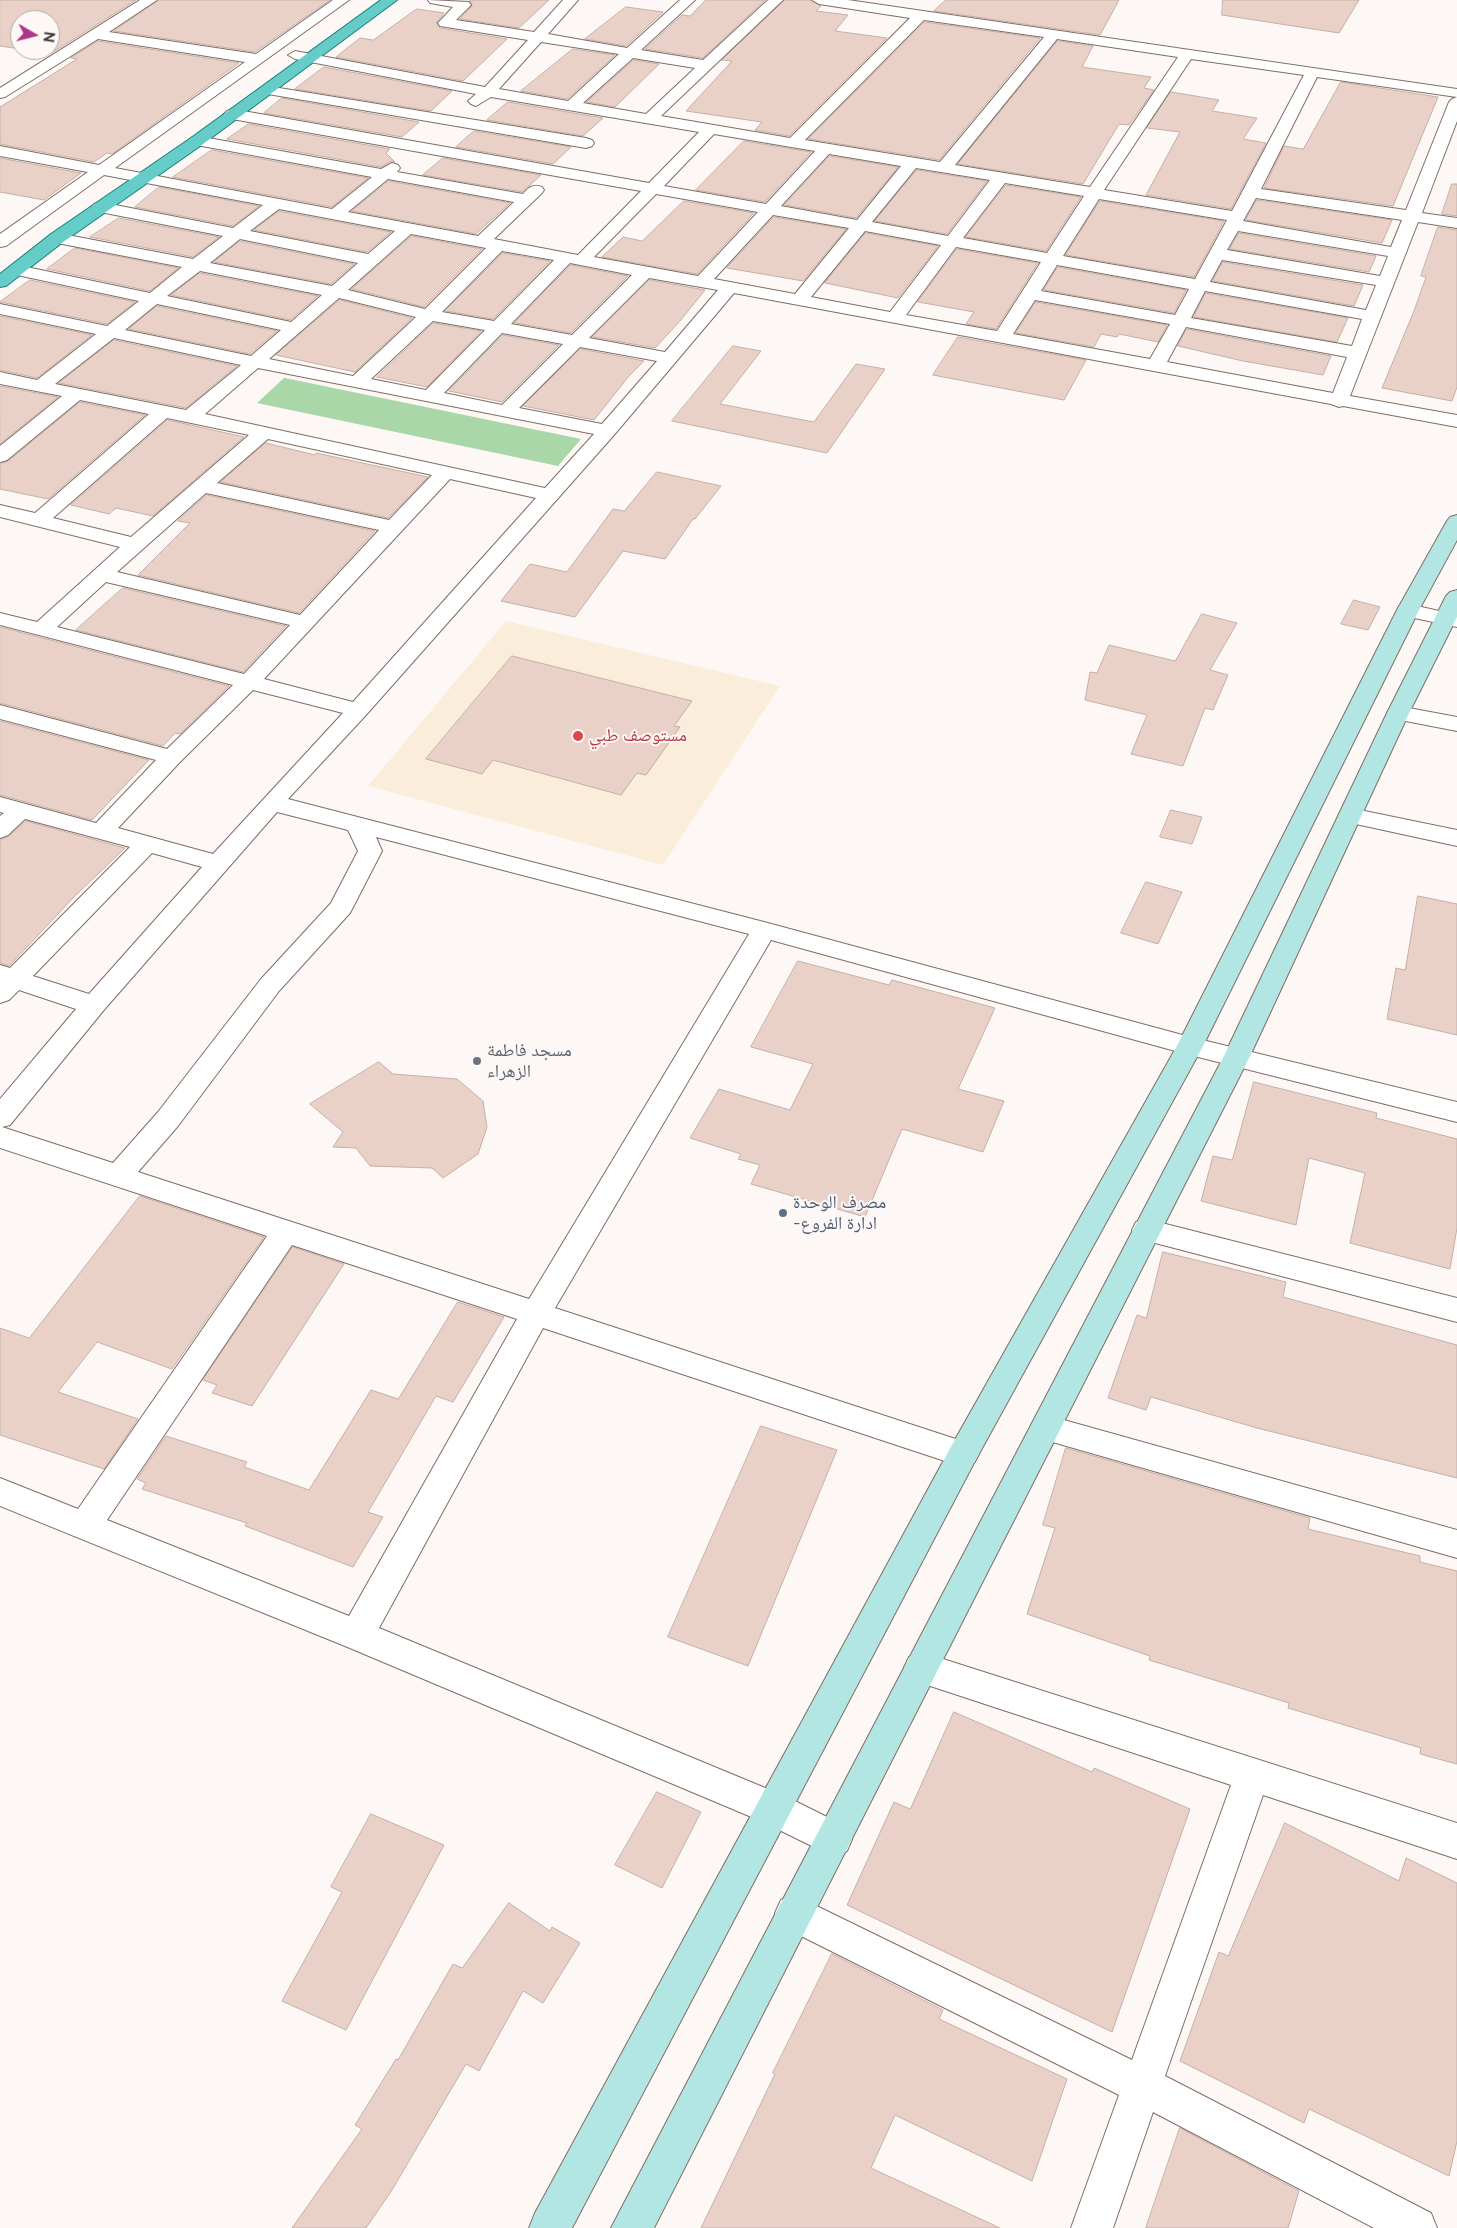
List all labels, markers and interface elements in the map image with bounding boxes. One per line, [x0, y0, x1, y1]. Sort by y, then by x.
north arrow [10, 10, 60, 60]
text: N [40, 31, 58, 43]
place label: مستوصف طبي [589, 725, 687, 747]
marker: مستوصف طبي [571, 729, 585, 743]
place label: مسجد فاطمة الزهراء [487, 1040, 572, 1082]
marker: مسجد فاطمة الزهراء [471, 1055, 483, 1067]
place label: مصرف الوحدة -ادارة الفروع [793, 1192, 886, 1234]
marker: مصرف الوحدة -ادارة الفروع [777, 1207, 789, 1219]

